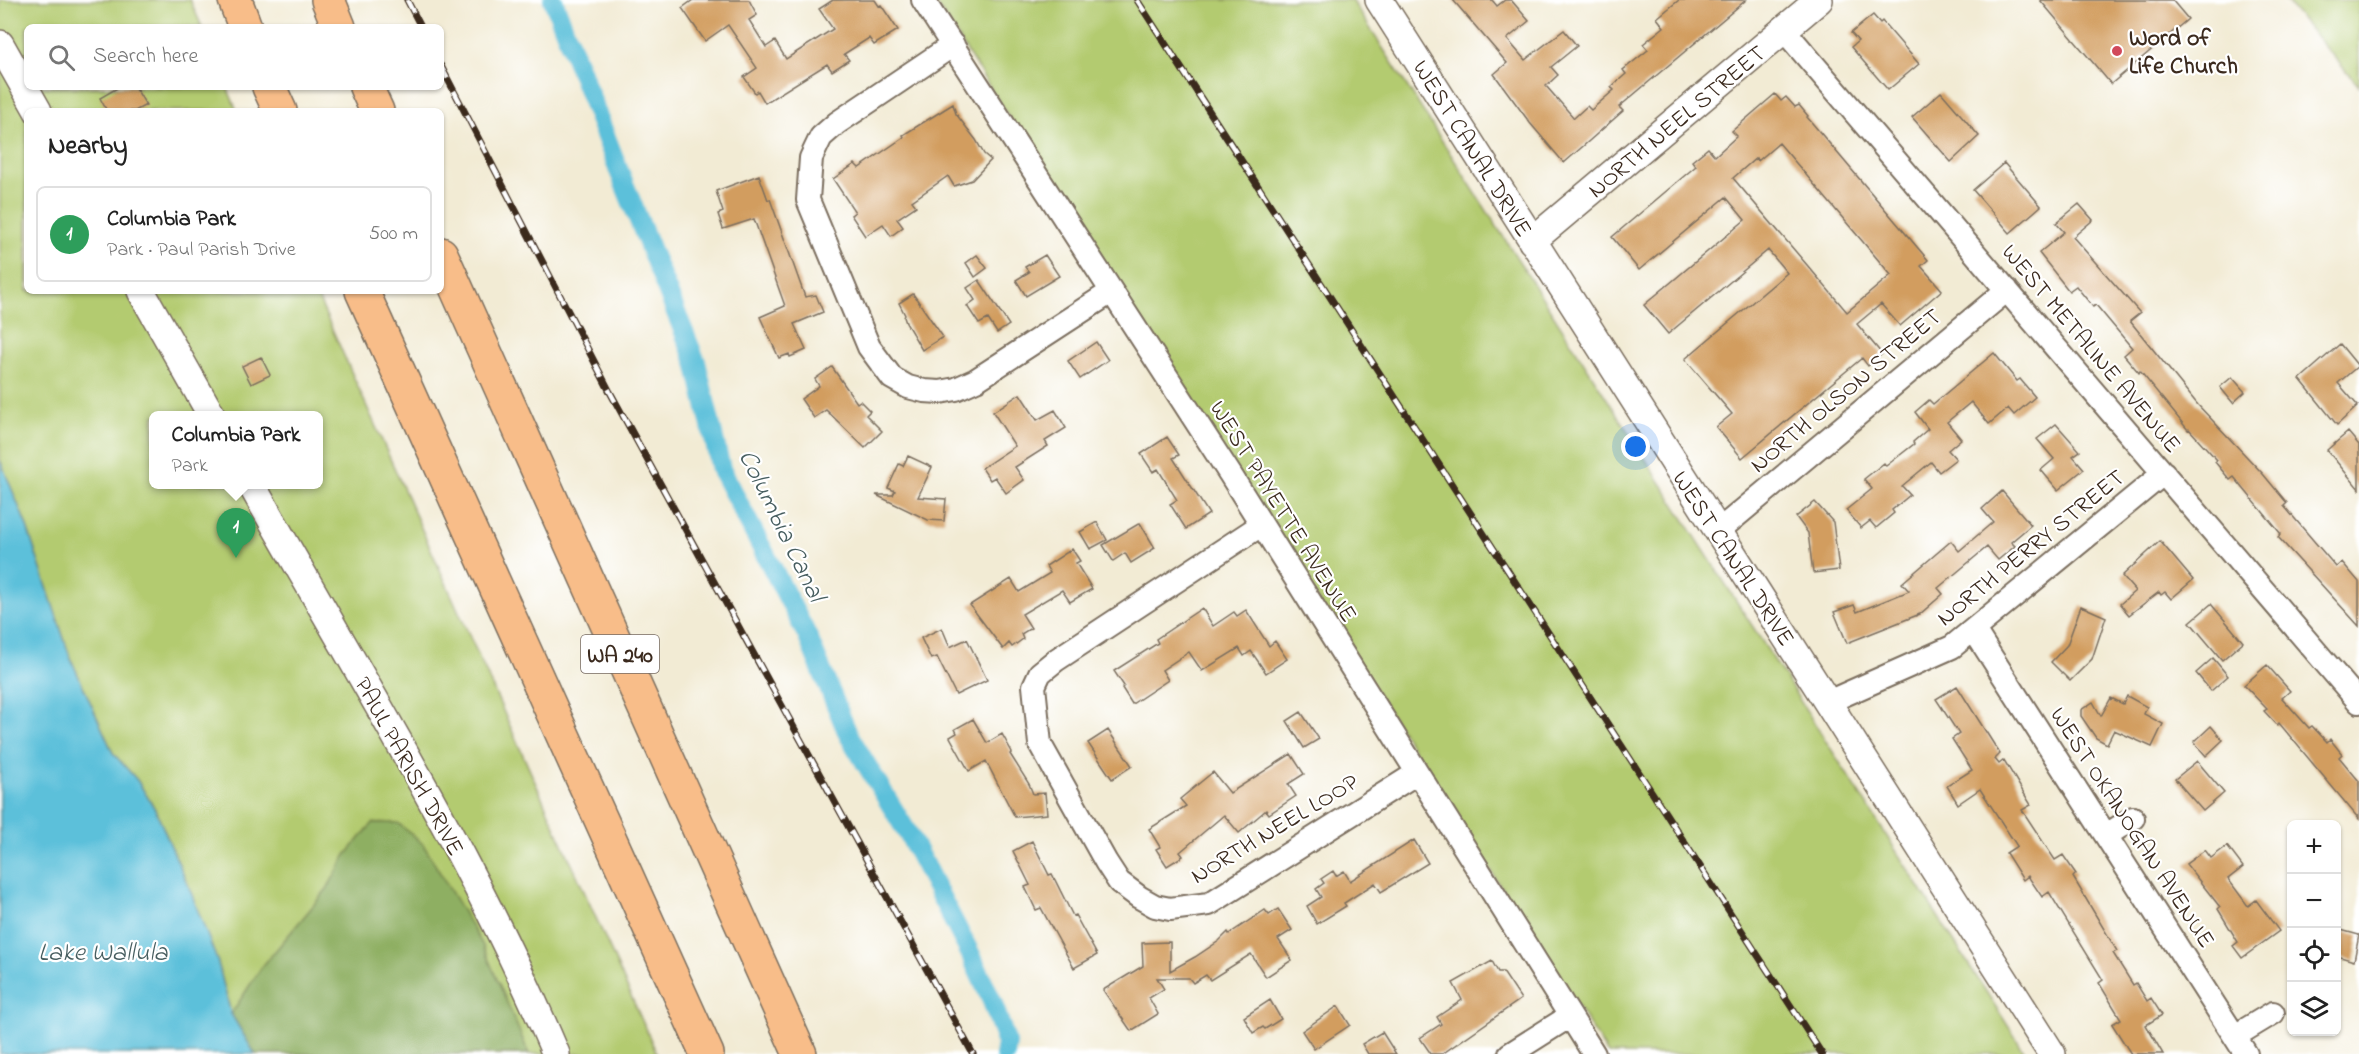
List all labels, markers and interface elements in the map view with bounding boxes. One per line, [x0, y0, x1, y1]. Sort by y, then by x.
place label: Word of Life Church [2129, 22, 2238, 85]
search box [24, 24, 444, 90]
street label: NORTH NEEL STREET [1581, 38, 1774, 208]
icon: search [45, 41, 78, 74]
text: Search here [93, 41, 198, 73]
marker: Word of Life Church [2110, 44, 2124, 58]
street label: WEST CANAL DRIVE [1402, 54, 1540, 245]
text: Nearby [48, 128, 127, 166]
text: Columbia Park [107, 204, 236, 236]
text: 1 [66, 220, 73, 249]
text: 500 m [369, 220, 418, 249]
text: Park · Paul Parish Drive [107, 236, 296, 265]
street label: WEST METALINE AVENUE [1992, 237, 2188, 462]
street label: NORTH OLSON STREET [1743, 301, 1950, 483]
street label: WEST PAYETTE AVENUE [1199, 395, 1364, 630]
popup [149, 411, 323, 489]
text: Columbia Park [172, 420, 300, 452]
your location [1621, 432, 1650, 461]
water label: Columbia Canal [727, 444, 835, 611]
text: Park [172, 452, 208, 481]
street label: NORTH PERRY STREET [1930, 462, 2133, 636]
street label: WEST CANAL DRIVE [1662, 465, 1802, 654]
pin: 1 [216, 508, 256, 558]
road number: WA 240 [581, 635, 659, 673]
street label: PAUL PARISH DRIVE [344, 671, 472, 863]
street label: WEST OKANOGAN AVENUE [2040, 701, 2222, 956]
street label: NORTH NEEL LOOP [1185, 766, 1366, 894]
map controls [2287, 820, 2341, 1036]
button: + [2287, 820, 2341, 874]
button: − [2287, 874, 2341, 928]
button: locate [2287, 928, 2341, 982]
water label: Lake Wallula [38, 935, 169, 973]
button: layers [2287, 982, 2341, 1036]

